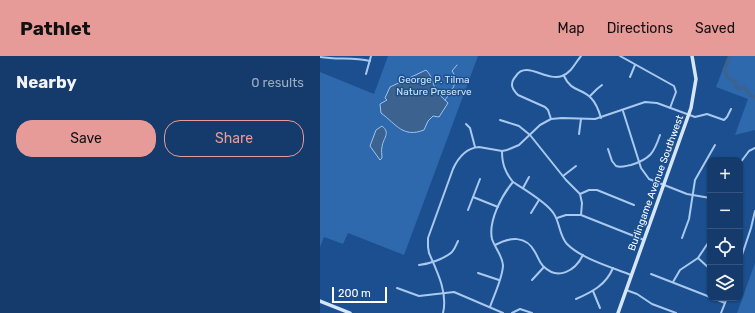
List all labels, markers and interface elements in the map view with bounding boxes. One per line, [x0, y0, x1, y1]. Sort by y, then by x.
text: Pathlet [20, 17, 91, 40]
text: Map [558, 20, 585, 37]
text: Directions [607, 20, 673, 37]
text: Saved [695, 20, 735, 37]
text: Nearby [16, 72, 77, 92]
park label: George P. Tilma Nature Preserve [396, 74, 472, 98]
text: 0 results [251, 75, 304, 90]
street label: Burlingame Avenue Southwest [626, 113, 686, 252]
button: Save [16, 120, 156, 157]
button: Share [164, 120, 304, 157]
map controls [707, 157, 743, 301]
button: + [707, 157, 743, 193]
button: − [707, 193, 743, 229]
button: locate [707, 229, 743, 265]
button: layers [707, 265, 743, 301]
scale bar [332, 285, 387, 304]
text: 200 m [338, 287, 371, 300]

